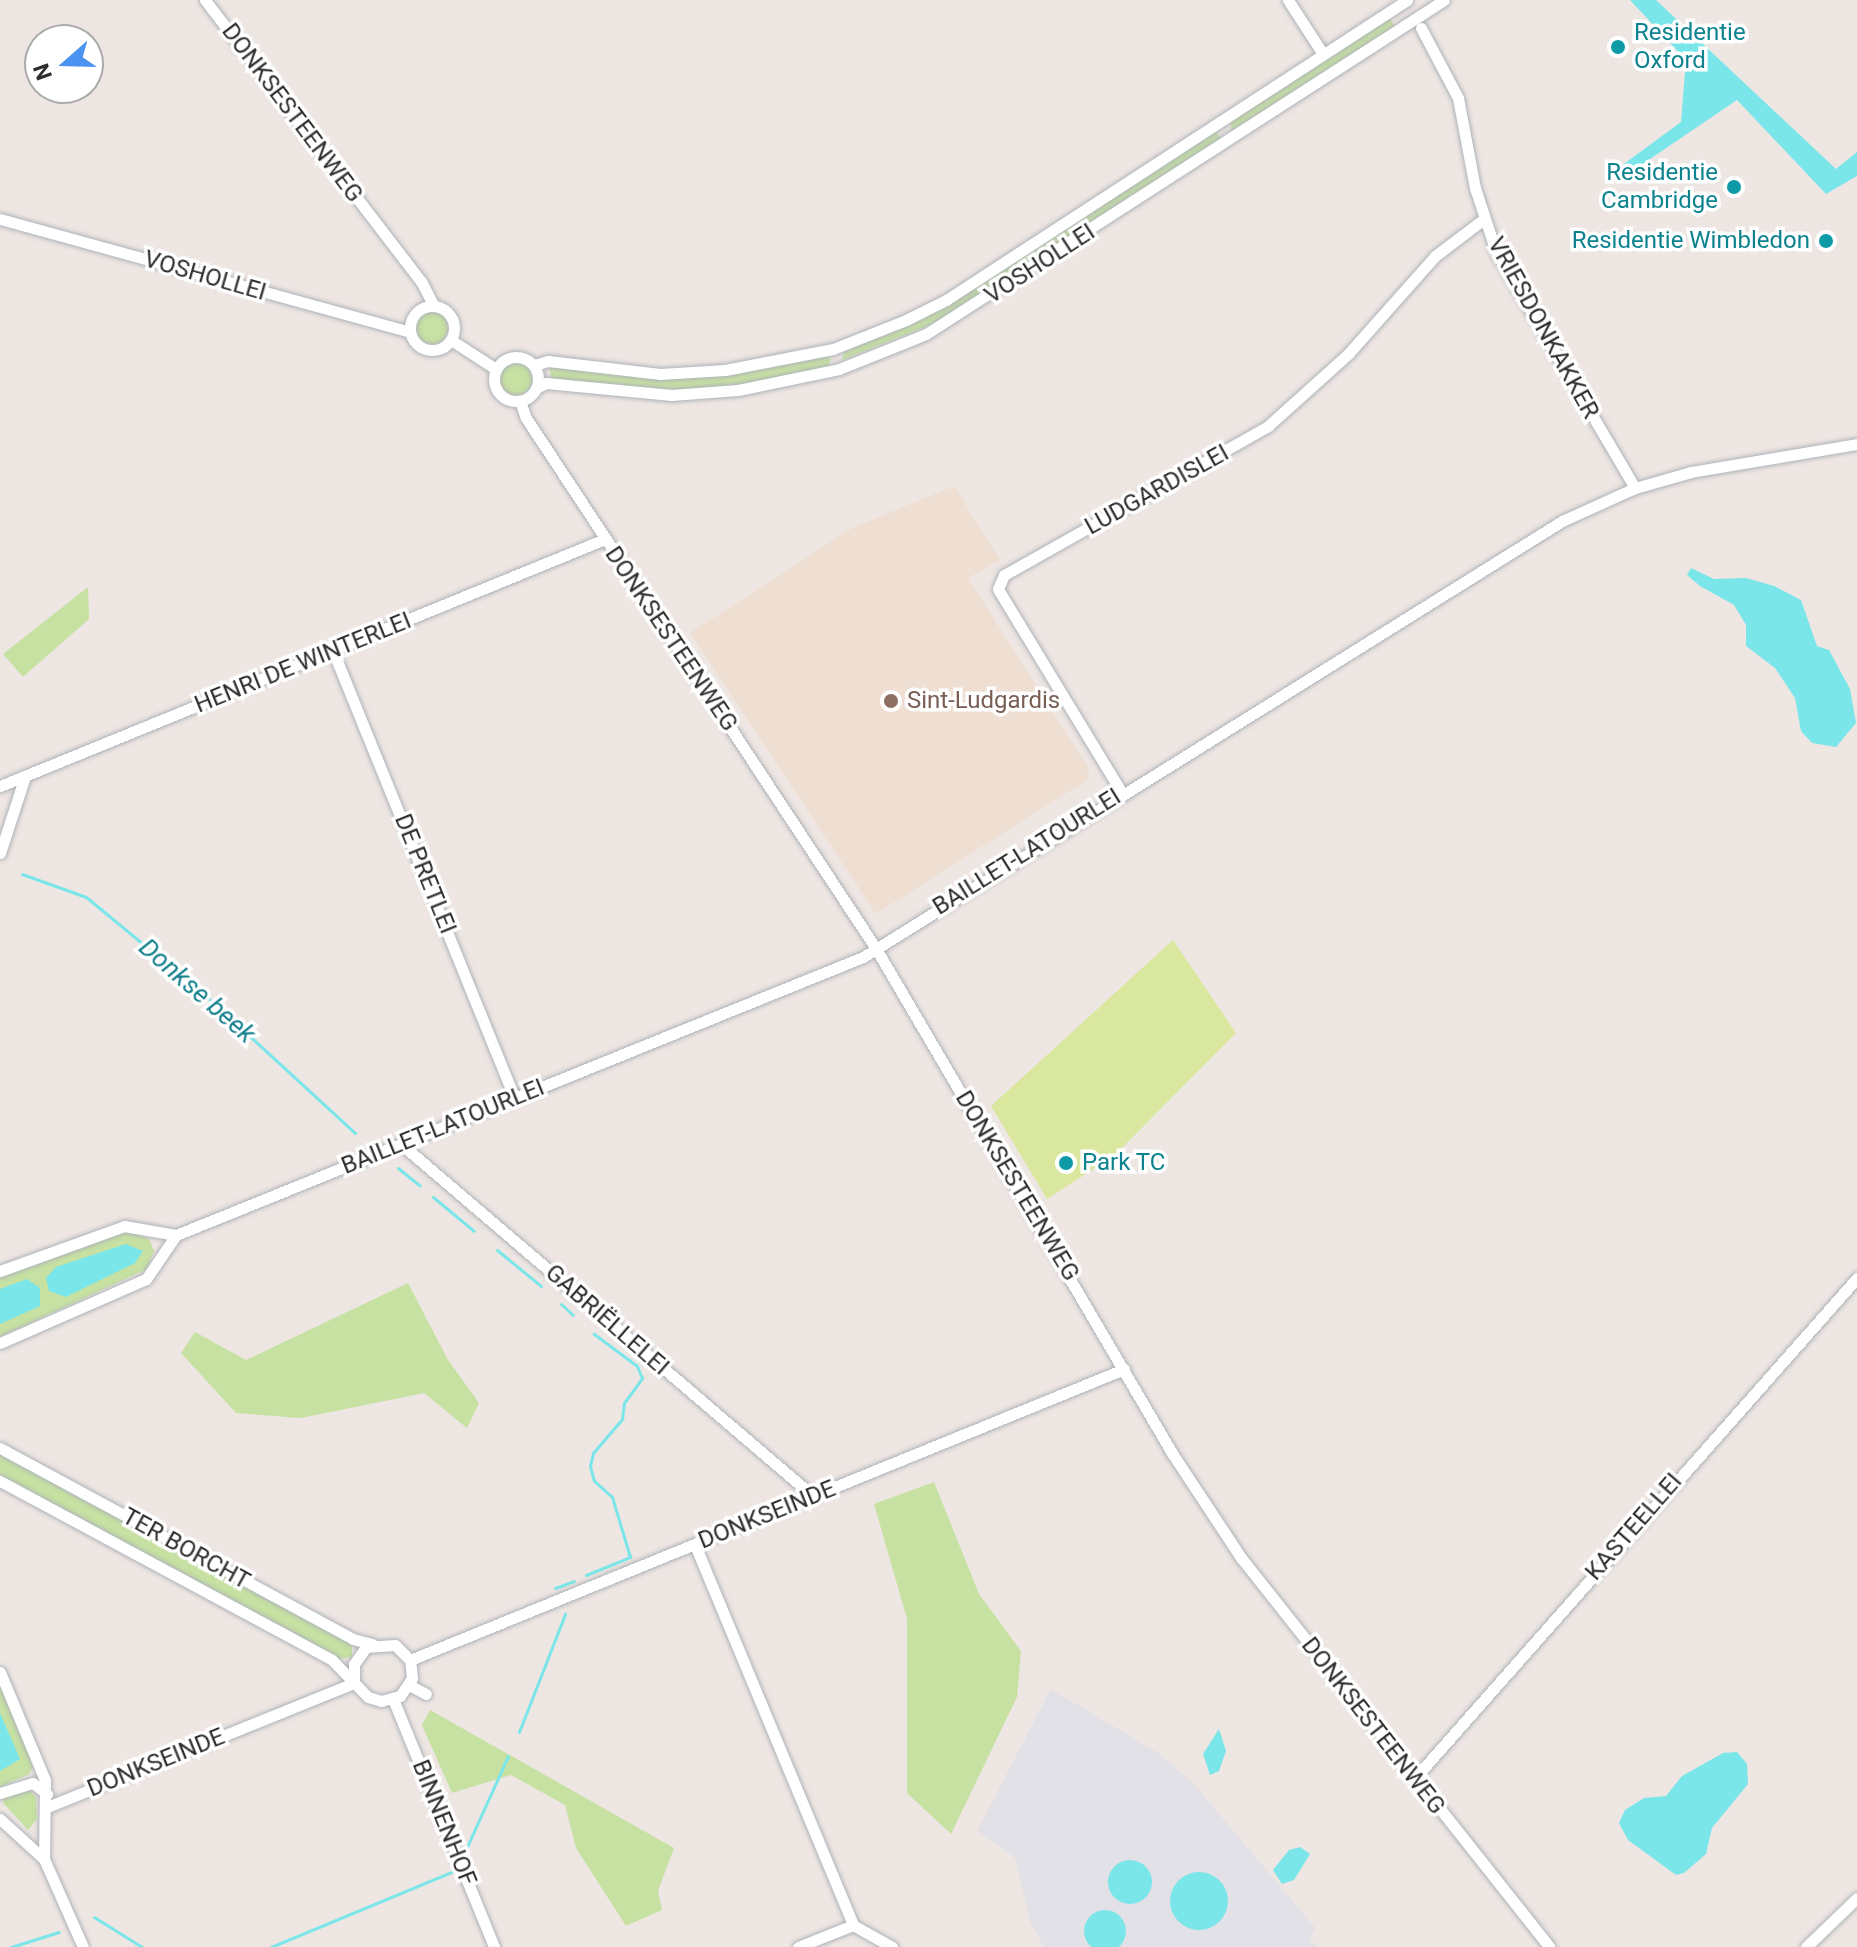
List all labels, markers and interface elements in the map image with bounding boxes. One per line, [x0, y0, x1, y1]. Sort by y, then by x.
street label: DONKSESTEENWEG [215, 18, 369, 208]
place label: Residentie Oxford [1634, 19, 1746, 75]
north arrow [24, 24, 104, 104]
marker: Residentie Oxford [1609, 38, 1627, 56]
text: N [28, 60, 57, 83]
place label: Residentie Cambridge [1601, 159, 1718, 215]
marker: Residentie Cambridge [1725, 178, 1743, 196]
street label: VOSHOLLEI [980, 218, 1100, 310]
place label: Residentie Wimbledon [1572, 227, 1810, 255]
street label: VRIESDONKAKKER [1481, 232, 1605, 424]
marker: Residentie Wimbledon [1817, 232, 1835, 250]
street label: VOSHOLLEI [141, 245, 269, 307]
street label: LUDGARDISLEI [1080, 439, 1234, 541]
street label: DONKSESTEENWEG [599, 541, 743, 737]
street label: HENRI DE WINTERLEI [191, 606, 415, 720]
place label: Sint-Ludgardis [907, 687, 1060, 715]
marker: Sint-Ludgardis [882, 692, 900, 710]
street label: BAILLET-LATOURLEI [928, 782, 1126, 922]
street label: DE PRETLEI [388, 810, 462, 938]
water label: Donkse beek [132, 932, 262, 1050]
street label: BAILLET-LATOURLEI [337, 1073, 549, 1181]
street label: DONKSESTEENWEG [949, 1086, 1085, 1286]
place label: Park TC [1082, 1149, 1166, 1177]
marker: Park TC [1057, 1154, 1075, 1172]
street label: GABRIËLLELEI [539, 1258, 675, 1382]
street label: KASTEELLEI [1580, 1468, 1688, 1586]
street label: DONKSEINDE [694, 1474, 840, 1556]
street label: TER BORCHT [117, 1502, 255, 1596]
street label: DONKSESTEENWEG [1295, 1632, 1451, 1820]
street label: DONKSEINDE [83, 1722, 229, 1804]
street label: BINNENHOF [406, 1756, 482, 1890]

